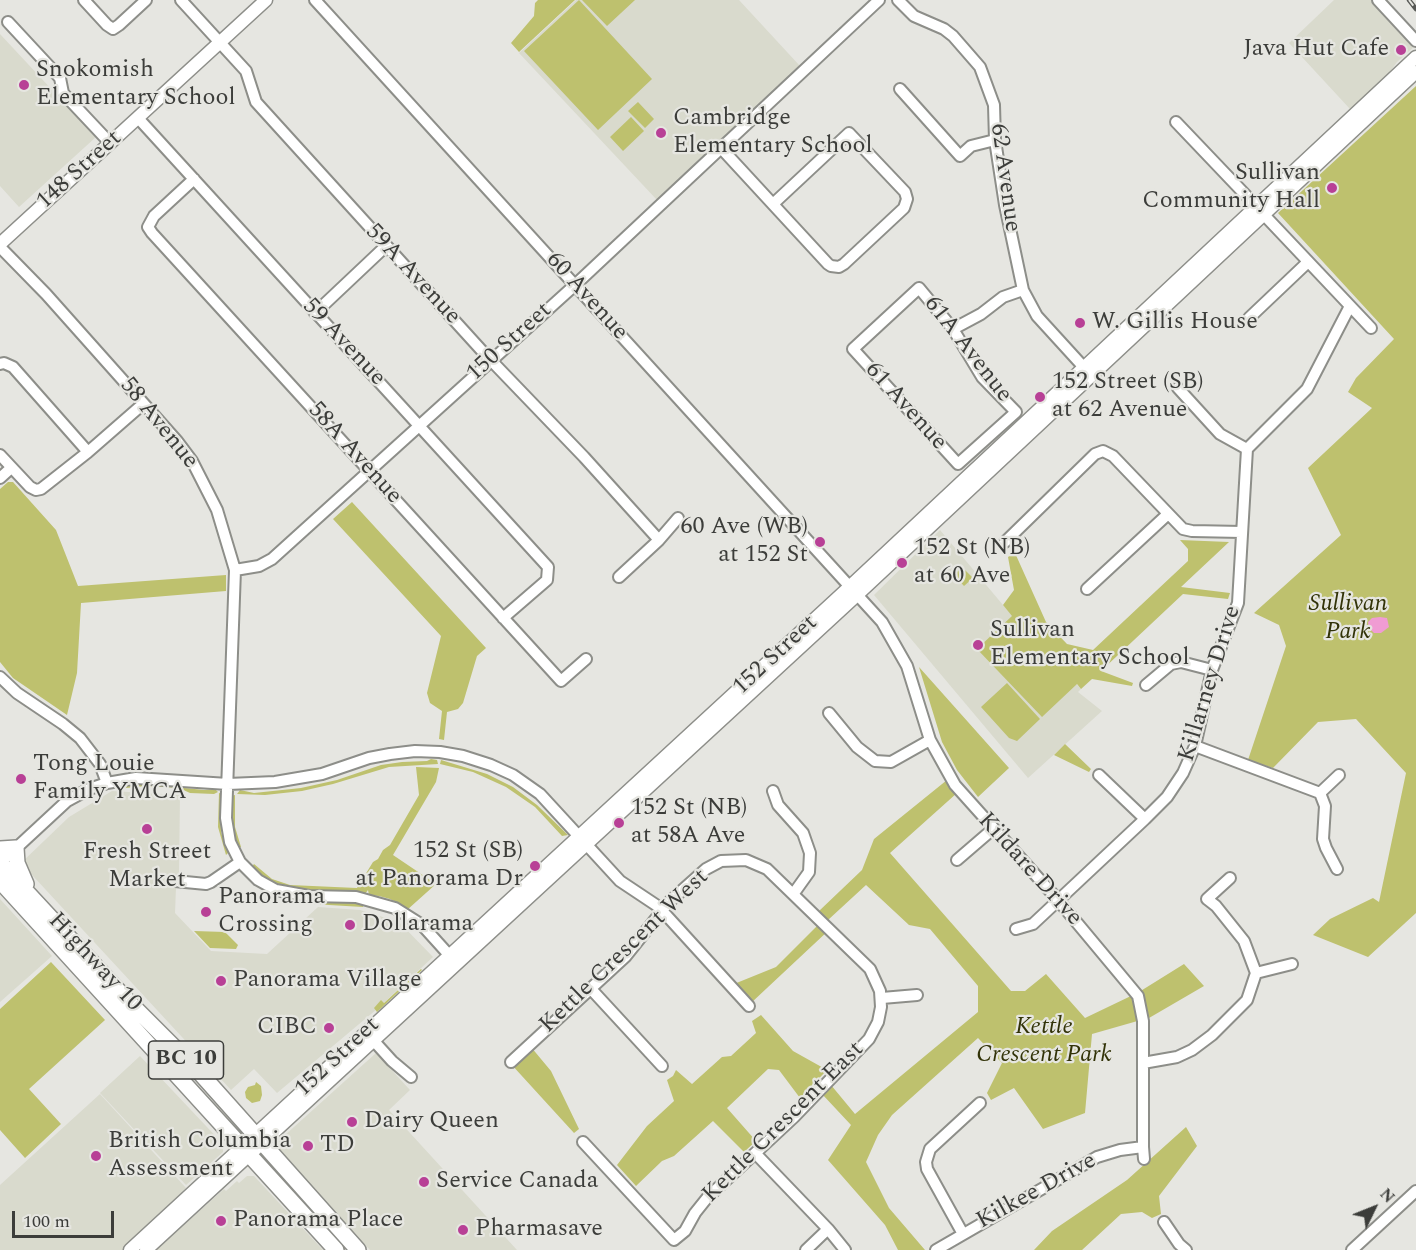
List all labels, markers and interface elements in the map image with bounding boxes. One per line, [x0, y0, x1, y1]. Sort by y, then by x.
place label: Java Hut Cafe [1243, 36, 1389, 64]
marker: Java Hut Cafe [1394, 43, 1408, 57]
place label: Snokomish Elementary School [36, 57, 236, 113]
marker: Snokomish Elementary School [17, 78, 31, 92]
place label: Cambridge Elementary School [673, 105, 873, 161]
street label: 62 Avenue [982, 122, 1026, 234]
street label: 148 Street [31, 125, 129, 217]
marker: Cambridge Elementary School [654, 126, 668, 140]
place label: Sullivan Community Hall [1142, 160, 1320, 216]
marker: Sullivan Community Hall [1325, 181, 1339, 195]
street label: 59A Avenue [358, 219, 466, 331]
street label: 60 Avenue [539, 247, 633, 347]
street label: 61A Avenue [916, 291, 1018, 409]
street label: 59 Avenue [295, 293, 391, 393]
street label: 150 Street [461, 297, 559, 389]
place label: W. Gillis House [1092, 309, 1258, 337]
marker: W. Gillis House [1073, 316, 1087, 330]
street label: 61 Avenue [858, 357, 952, 457]
place label: 152 Street (SB) at 62 Avenue [1052, 369, 1204, 425]
street label: 58 Avenue [112, 372, 204, 476]
marker: 152 Street (SB) at 62 Avenue [1033, 390, 1047, 404]
street label: 58A Avenue [301, 397, 407, 511]
place label: 60 Ave (WB) at 152 St [680, 514, 808, 570]
marker: 60 Ave (WB) at 152 St [813, 535, 827, 549]
place label: 152 St (NB) at 60 Ave [914, 535, 1030, 591]
marker: 152 St (NB) at 60 Ave [895, 556, 909, 570]
park label: Sullivan Park [1309, 591, 1387, 647]
street label: Killarney Drive [1174, 602, 1248, 766]
street label: 152 Street [728, 610, 824, 702]
place label: Sullivan Elementary School [990, 617, 1190, 673]
marker: Sullivan Elementary School [971, 638, 985, 652]
place label: Tong Louie Family YMCA [33, 751, 187, 807]
marker: Tong Louie Family YMCA [14, 772, 28, 786]
place label: 152 St (NB) at 58A Ave [631, 795, 747, 851]
street label: Kildare Drive [971, 807, 1087, 933]
marker: 152 St (NB) at 58A Ave [612, 816, 626, 830]
marker: Fresh Street Market [140, 822, 154, 836]
place label: 152 St (SB) at Panorama Dr [355, 838, 523, 894]
place label: Fresh Street Market [83, 839, 211, 895]
marker: 152 St (SB) at Panorama Dr [528, 859, 542, 873]
street label: Kettle Crescent West [534, 864, 716, 1040]
place label: Panorama Crossing [218, 884, 325, 940]
marker: Panorama Crossing [199, 905, 213, 919]
street label: Highway 10 [41, 908, 147, 1018]
place label: Dollarama [362, 911, 473, 939]
marker: Dollarama [343, 918, 357, 932]
place label: Panorama Village [233, 967, 422, 995]
marker: Panorama Village [214, 974, 228, 988]
street label: 152 Street [290, 1012, 386, 1104]
place label: CIBC [257, 1014, 317, 1042]
park label: Kettle Crescent Park [976, 1014, 1112, 1070]
marker: CIBC [322, 1021, 336, 1035]
street label: Kettle Crescent East [697, 1036, 871, 1210]
road number: BC 10 [148, 1041, 224, 1079]
place label: Dairy Queen [364, 1108, 499, 1136]
marker: Dairy Queen [345, 1115, 359, 1129]
place label: British Columbia Assessment [108, 1128, 291, 1184]
place label: TD [320, 1132, 355, 1160]
marker: TD [301, 1139, 315, 1153]
street label: Kilkee Drive [972, 1147, 1102, 1237]
marker: British Columbia Assessment [89, 1149, 103, 1163]
place label: Service Canada [436, 1168, 598, 1196]
marker: Service Canada [417, 1175, 431, 1189]
north arrow [1344, 1178, 1404, 1238]
text: N [1374, 1183, 1400, 1209]
scale bar [15, 1199, 117, 1237]
place label: Panorama Place [233, 1207, 403, 1235]
text: 100 m [23, 1208, 70, 1235]
marker: Panorama Place [214, 1214, 228, 1228]
place label: Pharmasave [475, 1216, 603, 1244]
marker: Pharmasave [456, 1223, 470, 1237]

